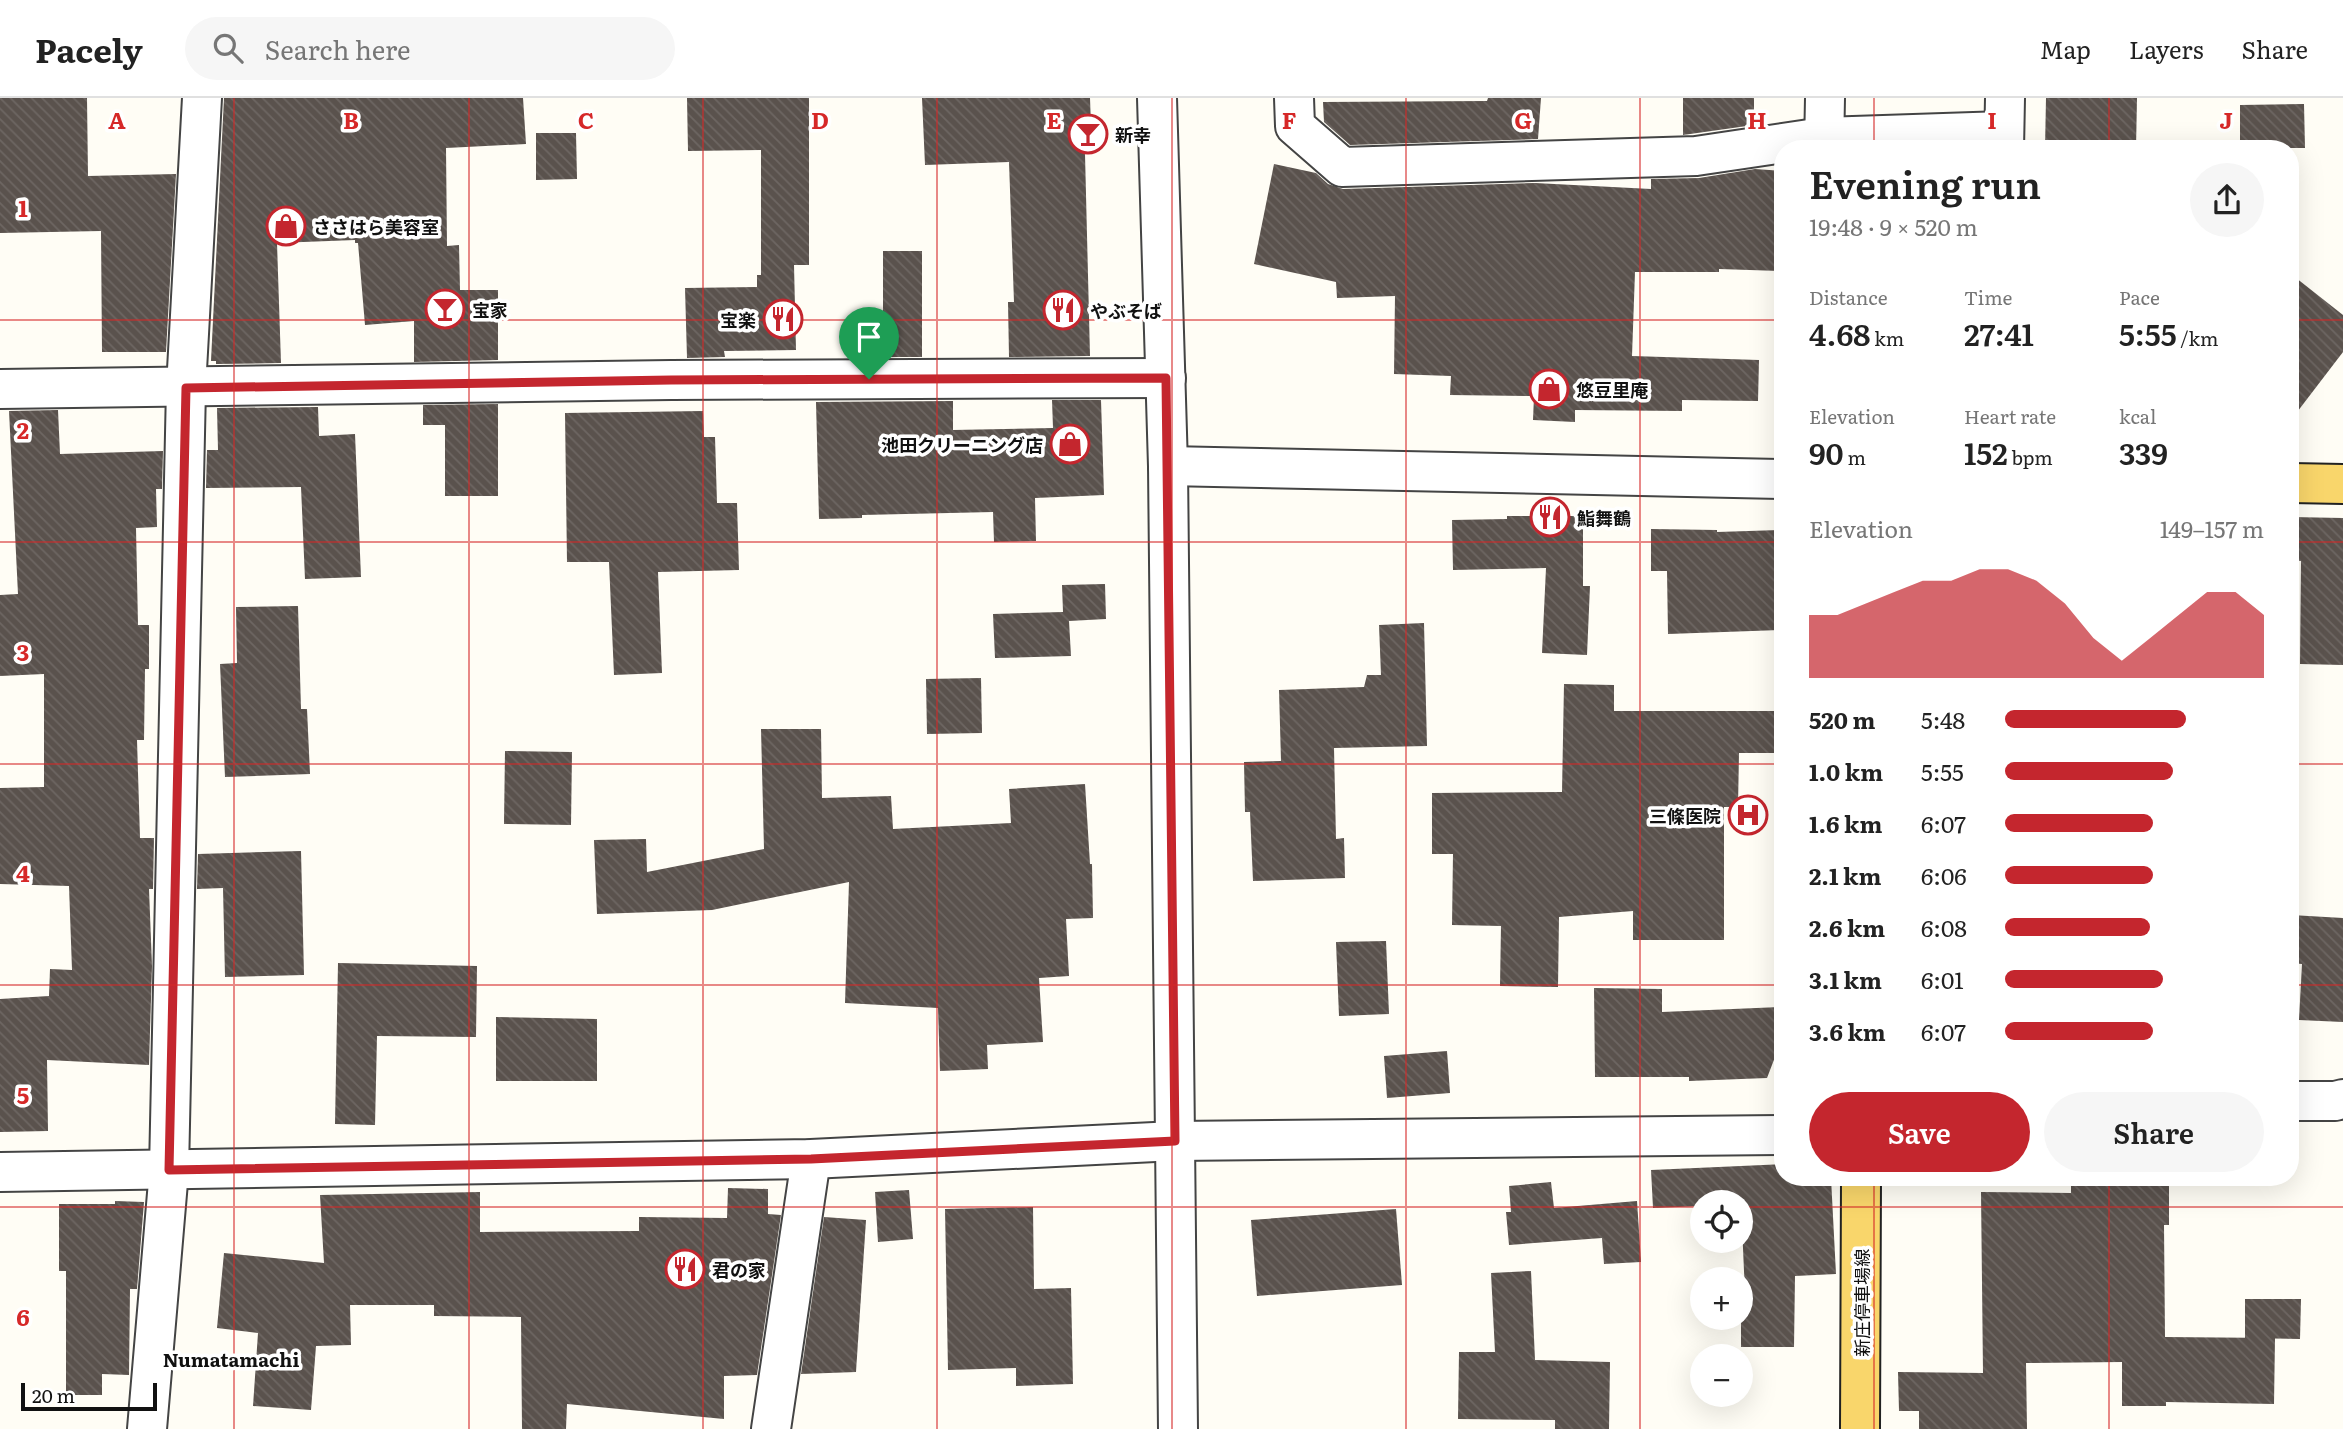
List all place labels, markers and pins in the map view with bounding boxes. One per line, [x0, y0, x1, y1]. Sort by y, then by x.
bar icon: 新幸 [1067, 113, 1109, 155]
place label: 新幸 [1115, 121, 1151, 148]
shop icon: ささはら美容室 [265, 205, 307, 247]
place label: ささはら美容室 [313, 213, 439, 240]
bar icon: 宝家 [424, 288, 466, 330]
restaurant icon: やぶそば [1042, 289, 1084, 331]
place label: 宝家 [472, 296, 508, 323]
place label: やぶそば [1090, 297, 1162, 324]
restaurant icon: 宝楽 [762, 298, 804, 340]
place label: 宝楽 [720, 306, 756, 333]
pin [839, 307, 899, 379]
shop icon: 悠豆里庵 [1528, 368, 1570, 410]
place label: 悠豆里庵 [1576, 376, 1648, 403]
shop icon: 池田クリーニング店 [1049, 423, 1091, 465]
place label: 池田クリーニング店 [881, 431, 1043, 458]
restaurant icon: 鮨舞鶴 [1529, 496, 1571, 538]
place label: 鮨舞鶴 [1577, 504, 1631, 531]
hospital icon: 三條医院 [1727, 794, 1769, 836]
place label: 三條医院 [1649, 802, 1721, 829]
restaurant icon: 君の家 [664, 1248, 706, 1290]
place label: 君の家 [712, 1256, 766, 1283]

